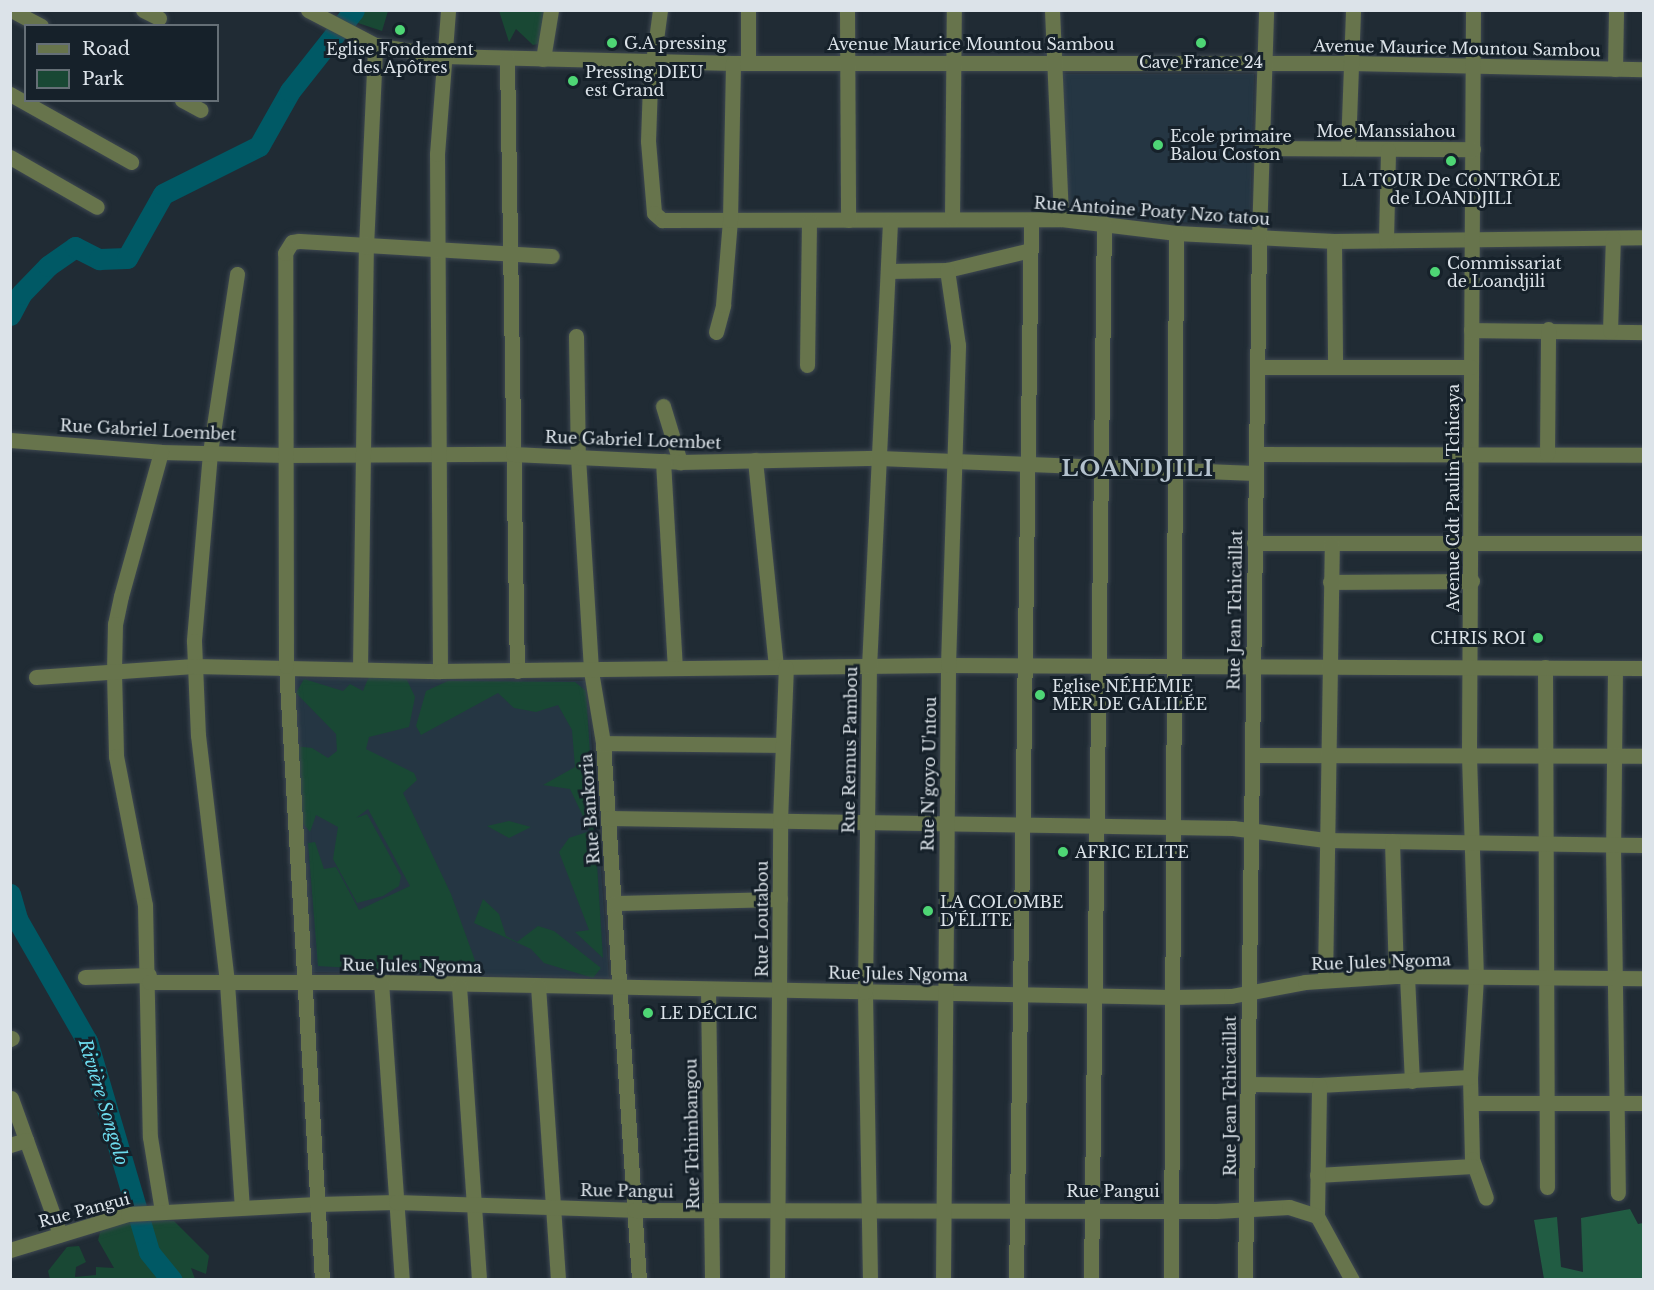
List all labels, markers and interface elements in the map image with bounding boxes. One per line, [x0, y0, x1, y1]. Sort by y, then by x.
marker: Eglise Fondement des Apôtres [393, 23, 407, 37]
legend [24, 24, 219, 102]
place label: G.A pressing [624, 33, 727, 53]
street label: Avenue Maurice Mountou Sambou [827, 34, 1115, 54]
marker: G.A pressing [605, 36, 619, 50]
marker: Cave France 24 [1194, 36, 1208, 50]
street label: Avenue Maurice Mountou Sambou [1313, 36, 1601, 60]
text: Road [82, 38, 130, 60]
place label: Eglise Fondement des Apôtres [326, 39, 474, 77]
place label: Cave France 24 [1139, 52, 1263, 72]
place label: Pressing DIEU est Grand [585, 62, 704, 100]
text: Park [82, 68, 124, 90]
marker: Pressing DIEU est Grand [566, 74, 580, 88]
street label: Moe Manssiahou [1316, 121, 1456, 141]
place label: Ecole primaire Balou Coston [1170, 126, 1292, 164]
marker: Ecole primaire Balou Coston [1151, 138, 1165, 152]
marker: LA TOUR De CONTRÔLE de LOANDJILI [1444, 154, 1458, 168]
place label: LA TOUR De CONTRÔLE de LOANDJILI [1341, 170, 1561, 208]
street label: Rue Antoine Poaty Nzo tatou [1033, 193, 1271, 229]
place label: Commissariat de Loandjili [1447, 253, 1561, 291]
marker: Commissariat de Loandjili [1428, 265, 1442, 279]
street label: Avenue Cdt Paulin Tchicaya [1443, 384, 1463, 612]
street label: Rue Gabriel Loembet [59, 416, 237, 444]
street label: Rue Gabriel Loembet [544, 427, 722, 453]
district label: LOANDJILI [1062, 456, 1214, 482]
street label: Rue Jean Tchicaillat [1224, 529, 1246, 691]
place label: CHRIS ROI [1430, 628, 1526, 648]
marker: CHRIS ROI [1531, 631, 1545, 645]
street label: Rue Remus Pambou [839, 666, 861, 834]
place label: Eglise NÉHÉMIE MER DE GALILÉE [1052, 676, 1208, 714]
marker: Eglise NÉHÉMIE MER DE GALILÉE [1033, 688, 1047, 702]
street label: Rue N'goyo U'ntou [918, 696, 940, 852]
street label: Rue Bankoria [577, 753, 603, 865]
place label: AFRIC ELITE [1075, 842, 1189, 862]
marker: AFRIC ELITE [1056, 845, 1070, 859]
street label: Rue Loutabou [752, 861, 772, 977]
place label: LA COLOMBE D'ÉLITE [940, 892, 1064, 930]
marker: LA COLOMBE D'ÉLITE [921, 904, 935, 918]
street label: Rue Jules Ngoma [1311, 950, 1451, 974]
street label: Rue Jules Ngoma [342, 955, 482, 977]
street label: Rue Jules Ngoma [828, 963, 968, 985]
place label: LE DÉCLIC [660, 1003, 757, 1023]
marker: LE DÉCLIC [641, 1006, 655, 1020]
street label: Rue Jean Tchicaillat [1220, 1015, 1240, 1177]
water label: Rivière Songolo [73, 1036, 133, 1168]
street label: Rue Tchimbangou [681, 1058, 703, 1210]
street label: Rue Pangui [580, 1181, 674, 1201]
street label: Rue Pangui [1066, 1181, 1160, 1201]
street label: Rue Pangui [36, 1189, 132, 1231]

